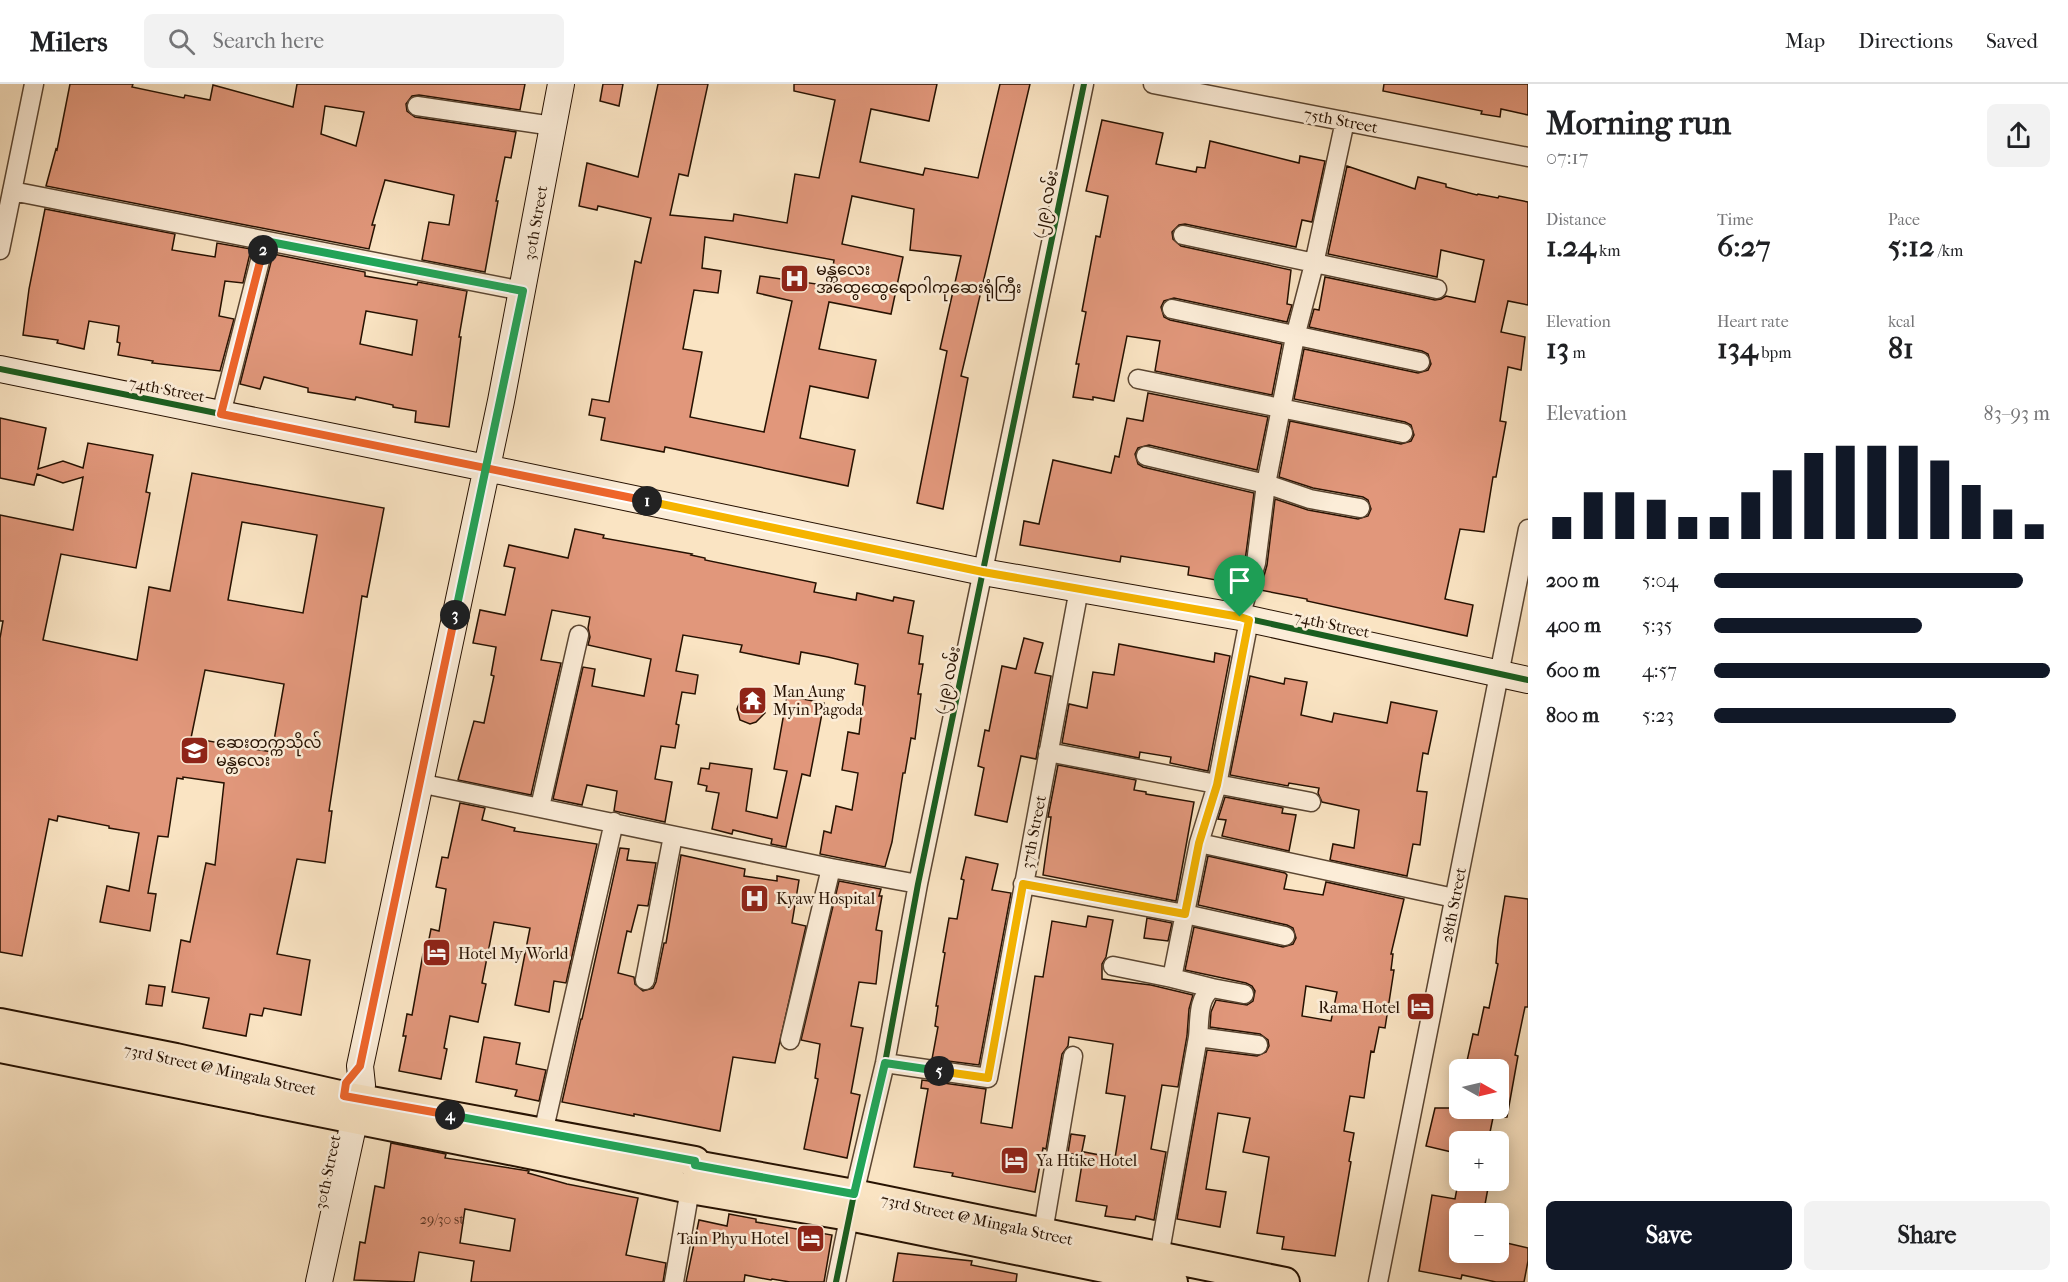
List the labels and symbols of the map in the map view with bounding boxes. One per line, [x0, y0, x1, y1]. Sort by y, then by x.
street label: 75th Street [1302, 104, 1380, 137]
street label: (၂၉) လမ်း [1027, 168, 1066, 241]
street label: 30th Street [520, 184, 551, 262]
pin: 2 [248, 235, 278, 265]
place label: မန္တလေး အထွေထွေရောဂါကုဆေးရုံကြီး [816, 260, 1022, 302]
hospital icon: မန္တလေး အထွေထွေရောဂါကုဆေးရုံကြီး [779, 262, 811, 294]
street label: 74th Street [127, 373, 207, 406]
pin: 1 [632, 486, 662, 516]
pin [1214, 555, 1265, 617]
pin: 3 [440, 600, 470, 630]
street label: 74th Street [1292, 607, 1372, 642]
street label: (၂၉) လမ်း [929, 644, 968, 717]
place label: Man Aung Myin Pagoda [773, 682, 863, 719]
temple icon: Man Aung Myin Pagoda [736, 684, 768, 716]
place label: ဆေးတက္ကသိုလ် မန္တလေး [216, 731, 321, 774]
school or university icon: ဆေးတက္ကသိုလ် မန္တလေး [179, 735, 211, 767]
street label: 37th Street [1017, 793, 1050, 871]
street label: 28th Street [1437, 865, 1470, 945]
hospital icon: Kyaw Hospital [739, 882, 771, 914]
place label: Kyaw Hospital [776, 889, 876, 908]
hotel icon: Hotel My World [421, 937, 453, 969]
place label: Hotel My World [458, 944, 569, 963]
hotel icon: Rama Hotel [1405, 991, 1437, 1023]
place label: Rama Hotel [1318, 998, 1401, 1017]
street label: 73rd Street @ Mingala Street [122, 1040, 318, 1099]
pin: 5 [924, 1056, 954, 1086]
north arrow [1449, 1059, 1509, 1119]
pin: 4 [435, 1100, 465, 1130]
street label: 30th Street [310, 1133, 345, 1211]
hotel icon: Ya Htike Hotel [999, 1144, 1031, 1176]
place label: Ya Htike Hotel [1035, 1151, 1138, 1170]
street label: 73rd Street @ Mingala Street [879, 1190, 1075, 1249]
house number: 29/30 st [420, 1211, 464, 1228]
hotel icon: Tain Phyu Hotel [794, 1222, 826, 1254]
place label: Tain Phyu Hotel [677, 1229, 790, 1248]

